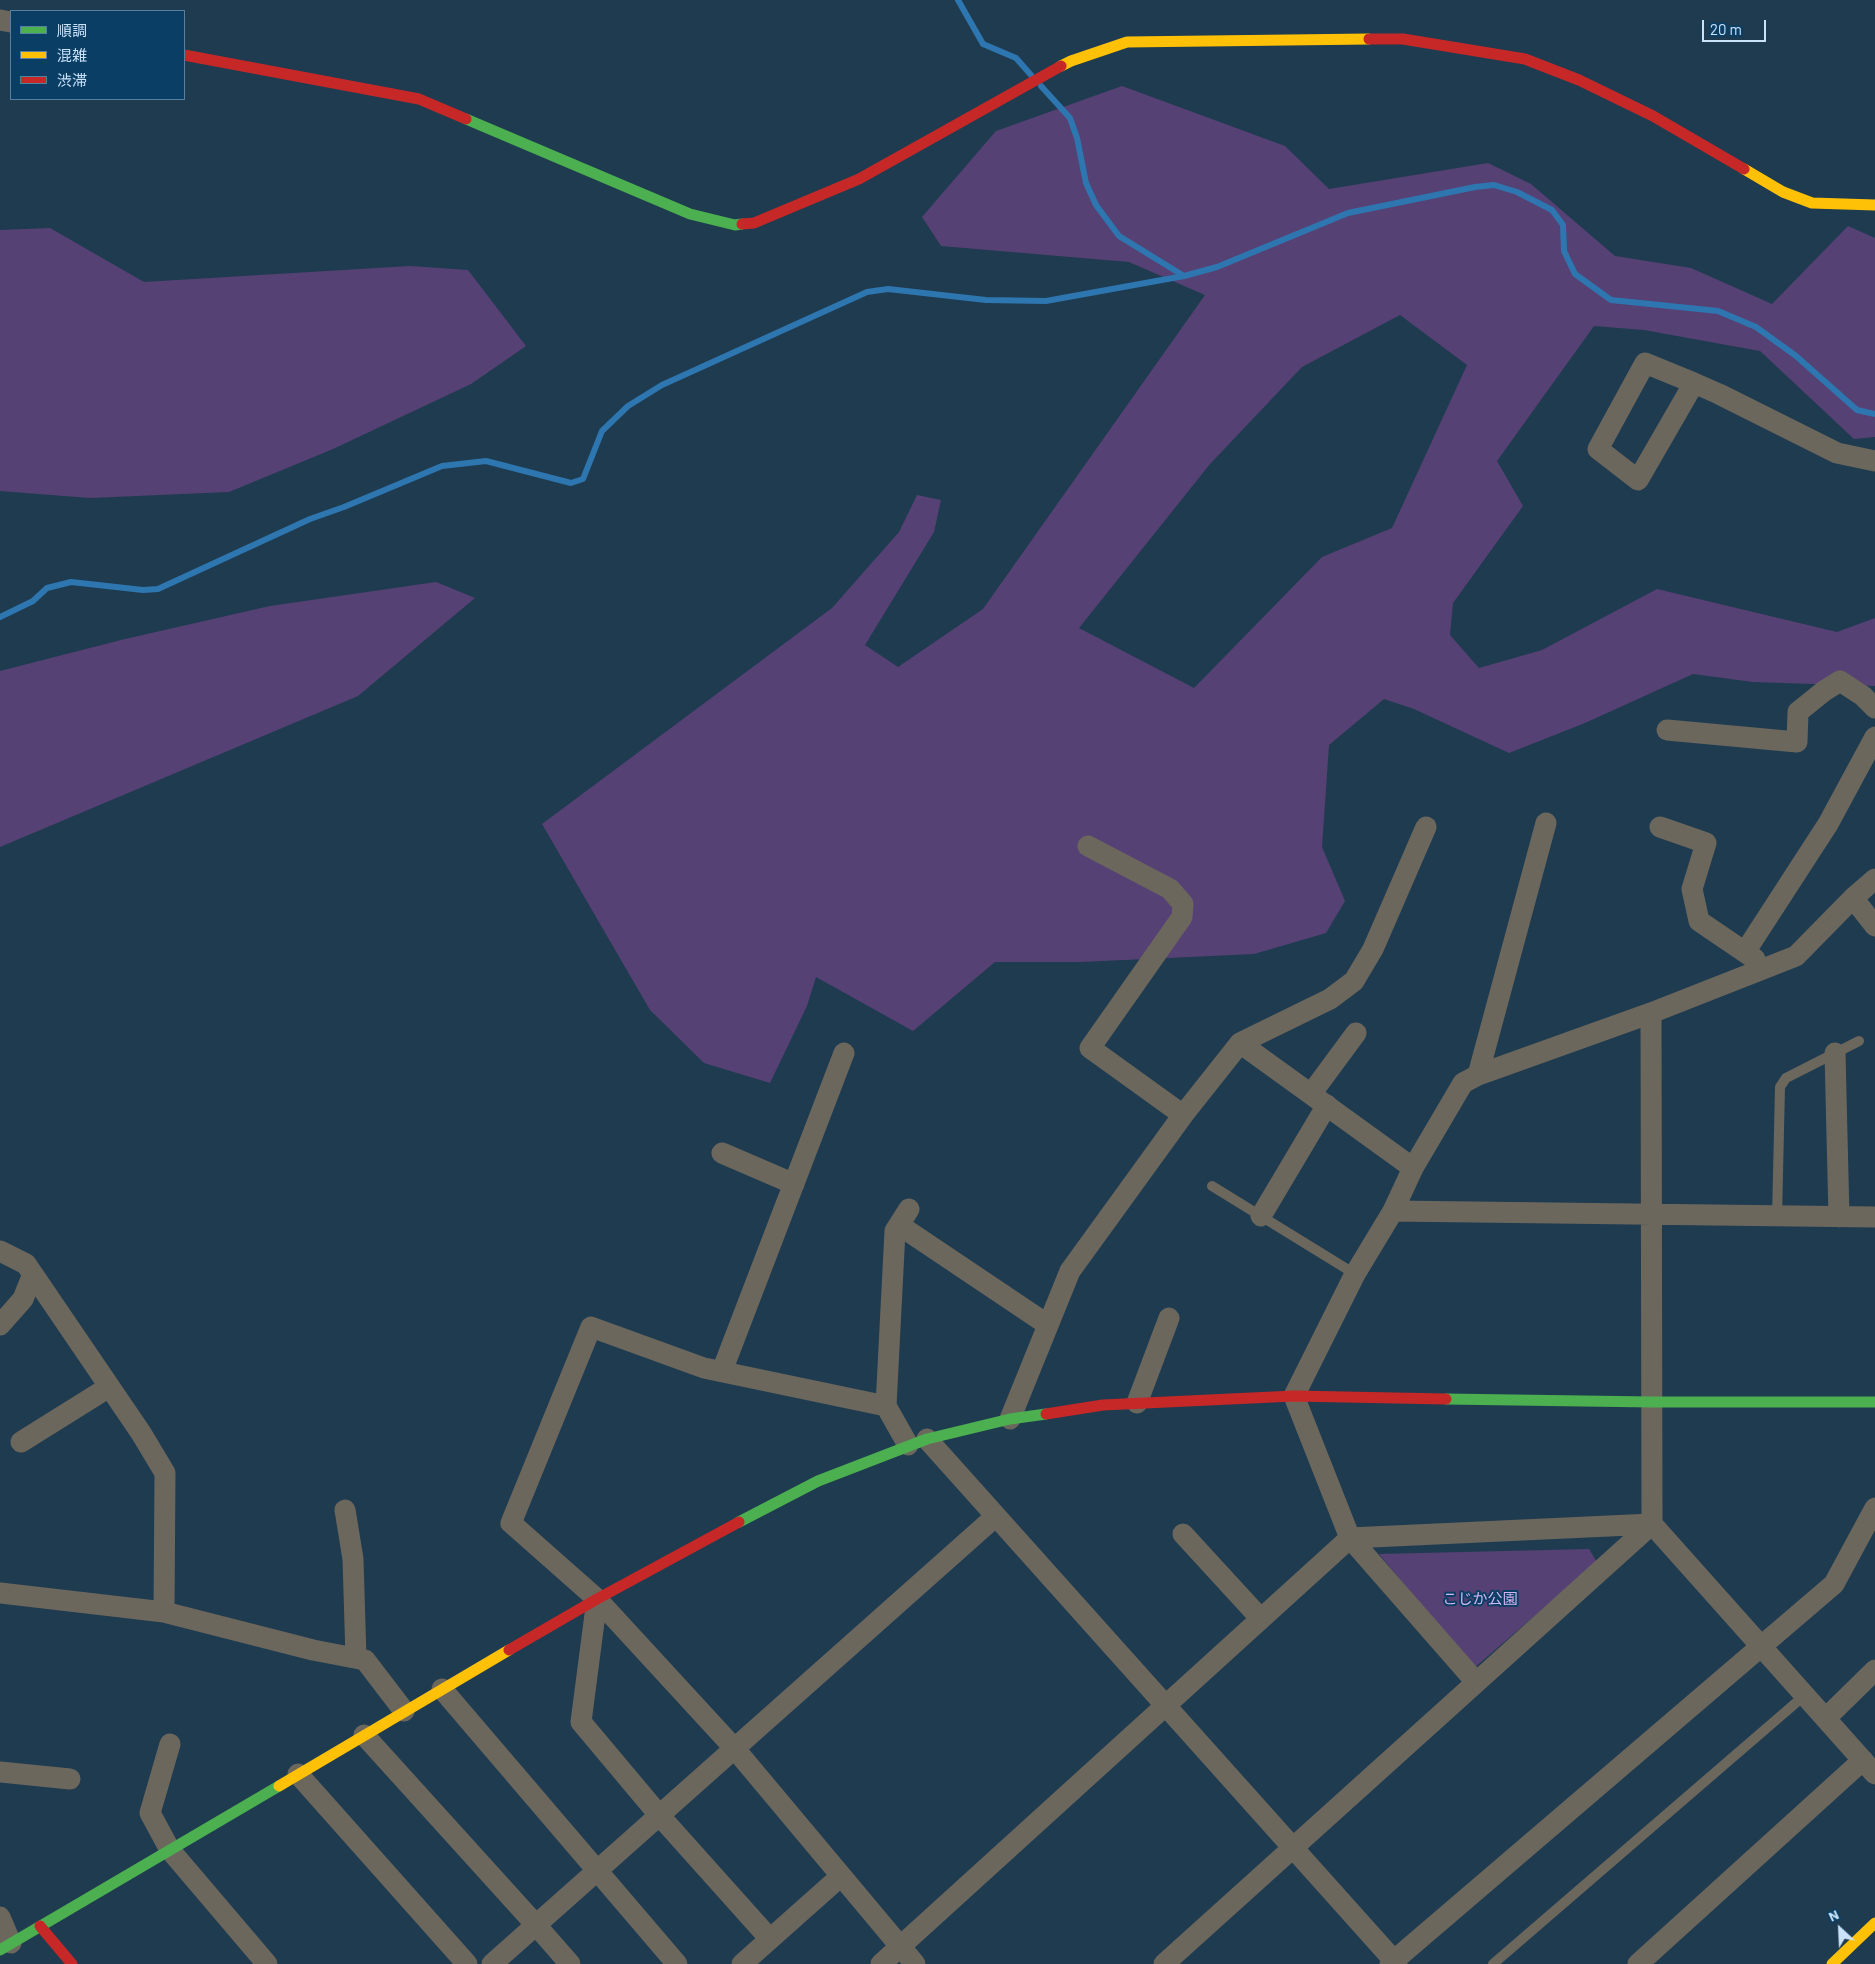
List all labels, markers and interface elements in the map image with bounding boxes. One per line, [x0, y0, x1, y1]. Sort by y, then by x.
legend [10, 10, 185, 100]
scale bar [1705, 10, 1769, 42]
text: 20 m [1710, 20, 1742, 38]
text: 順調 [57, 21, 87, 39]
text: 混雑 [57, 46, 87, 64]
text: 渋滞 [57, 71, 87, 89]
park label: こじか公園 [1443, 1590, 1517, 1608]
north arrow [1815, 1904, 1865, 1954]
text: N [1826, 1905, 1841, 1925]

